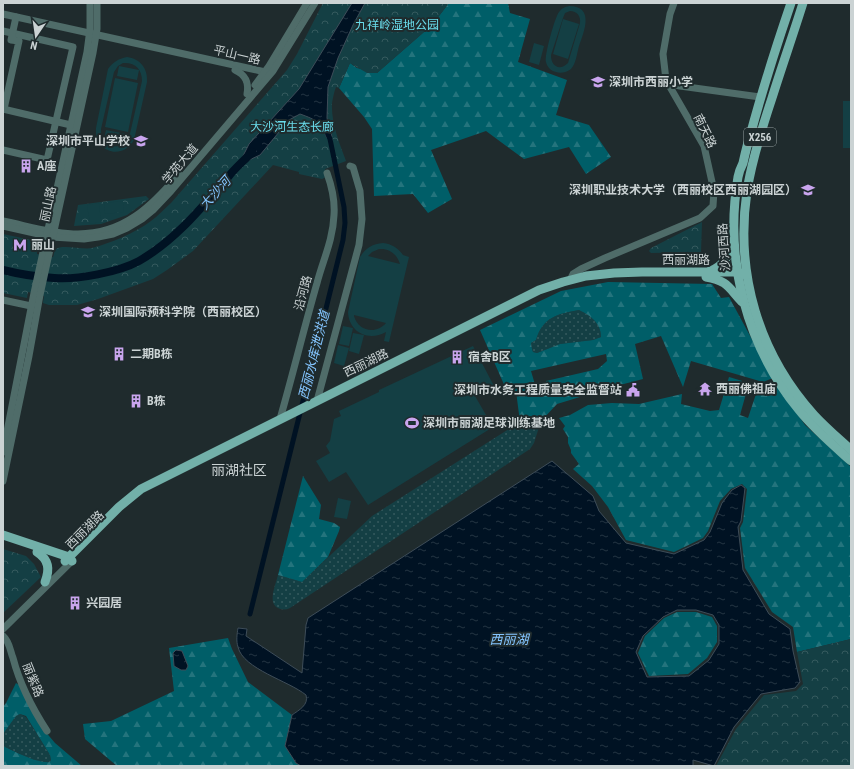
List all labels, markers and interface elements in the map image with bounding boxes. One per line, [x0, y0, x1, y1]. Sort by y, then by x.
north arrow [16, 16, 56, 56]
park label: 九祥岭湿地公园 [355, 18, 439, 32]
text: N [29, 38, 39, 52]
street label: 平山一路 [212, 43, 262, 67]
school or university icon: 深圳市西丽小学 [590, 74, 606, 90]
place label: 深圳市西丽小学 [609, 75, 693, 89]
street label: 南天路 [691, 112, 719, 150]
park label: 大沙河生态长廊 [250, 120, 334, 134]
road number: X256 [744, 128, 776, 146]
school or university icon: 深圳市平山学校 [133, 133, 149, 149]
place label: 深圳市平山学校 [46, 134, 130, 148]
street label: 学苑大道 [159, 141, 201, 187]
building icon: A座 [18, 158, 34, 174]
place label: A座 [37, 159, 56, 173]
water label: 大沙河 [196, 171, 236, 213]
school or university icon: 深圳职业技术大学（西丽校区西丽湖园区） [800, 182, 816, 198]
place label: 深圳职业技术大学（西丽校区西丽湖园区） [569, 183, 797, 197]
street label: 丽山路 [37, 185, 59, 223]
street label: 沙河西路 [715, 223, 733, 271]
metro station icon: 丽山 [12, 237, 28, 253]
place label: 丽山 [31, 238, 55, 252]
street label: 西丽湖路 [662, 253, 710, 267]
street label: 沿河路 [292, 274, 314, 312]
school or university icon: 深圳国际预科学院（西丽校区） [80, 304, 96, 320]
place label: 深圳国际预科学院（西丽校区） [99, 305, 267, 319]
water label: 西丽水库泄洪道 [296, 307, 333, 401]
building icon: 二期B栋 [111, 346, 127, 362]
street label: 西丽湖路 [341, 346, 391, 380]
place label: 二期B栋 [130, 347, 173, 361]
building icon: 宿舍B区 [449, 349, 465, 365]
place label: 宿舍B区 [468, 350, 511, 364]
temple icon: 西丽佛祖庙 [697, 381, 713, 397]
public building icon: 深圳市水务工程质量安全监督站 [625, 382, 641, 398]
place label: 西丽佛祖庙 [716, 382, 776, 396]
place label: 深圳市水务工程质量安全监督站 [454, 383, 622, 397]
building icon: B栋 [128, 393, 144, 409]
place label: B栋 [147, 394, 166, 408]
sports icon: 深圳市丽湖足球训练基地 [404, 415, 420, 431]
place label: 深圳市丽湖足球训练基地 [423, 416, 555, 430]
district label: 丽湖社区 [211, 462, 267, 478]
street label: 西丽湖路 [63, 508, 107, 552]
building icon: 兴园居 [67, 595, 83, 611]
place label: 兴园居 [86, 596, 122, 610]
water label: 西丽湖 [489, 632, 530, 647]
street label: 丽紫路 [20, 661, 46, 699]

